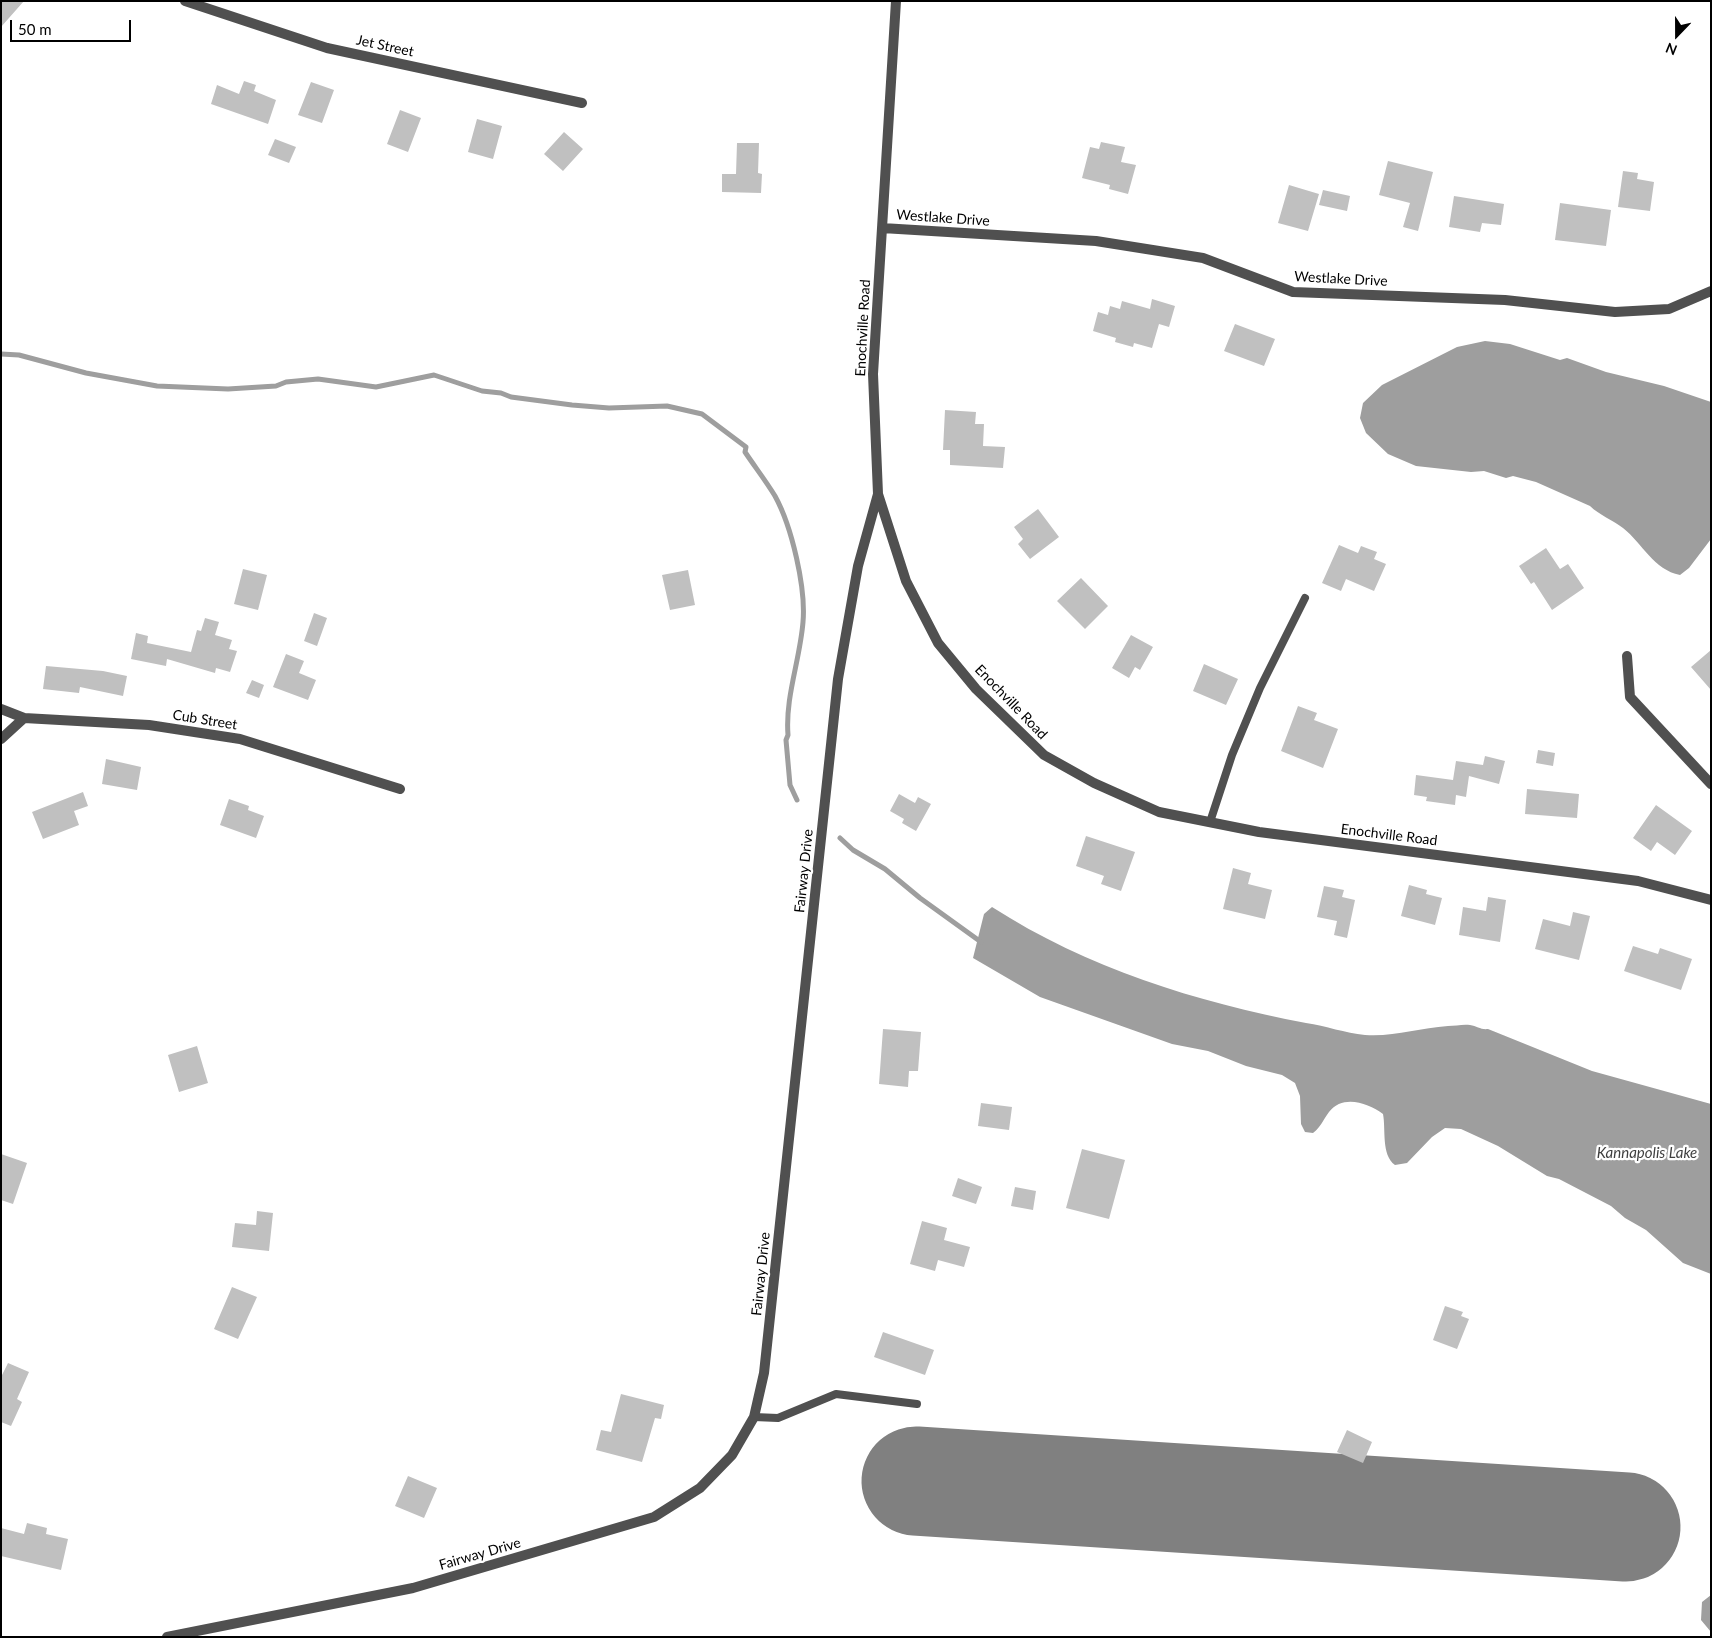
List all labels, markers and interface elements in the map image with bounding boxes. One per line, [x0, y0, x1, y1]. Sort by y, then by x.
scale bar [12, 10, 134, 42]
north arrow [1652, 10, 1702, 60]
text: 50 m [18, 20, 52, 38]
street label: Jet Street [355, 32, 415, 60]
text: N [1663, 39, 1679, 59]
street label: Westlake Drive [896, 206, 990, 230]
street label: Westlake Drive [1294, 268, 1388, 290]
street label: Enochville Road [852, 279, 874, 377]
street label: Enochville Road [971, 661, 1051, 743]
street label: Cub Street [171, 707, 239, 733]
street label: Enochville Road [1340, 821, 1438, 849]
street label: Fairway Drive [791, 828, 817, 914]
water label: Kannapolis Lake [1597, 1144, 1697, 1162]
street label: Fairway Drive [748, 1231, 774, 1317]
street label: Fairway Drive [437, 1534, 523, 1574]

